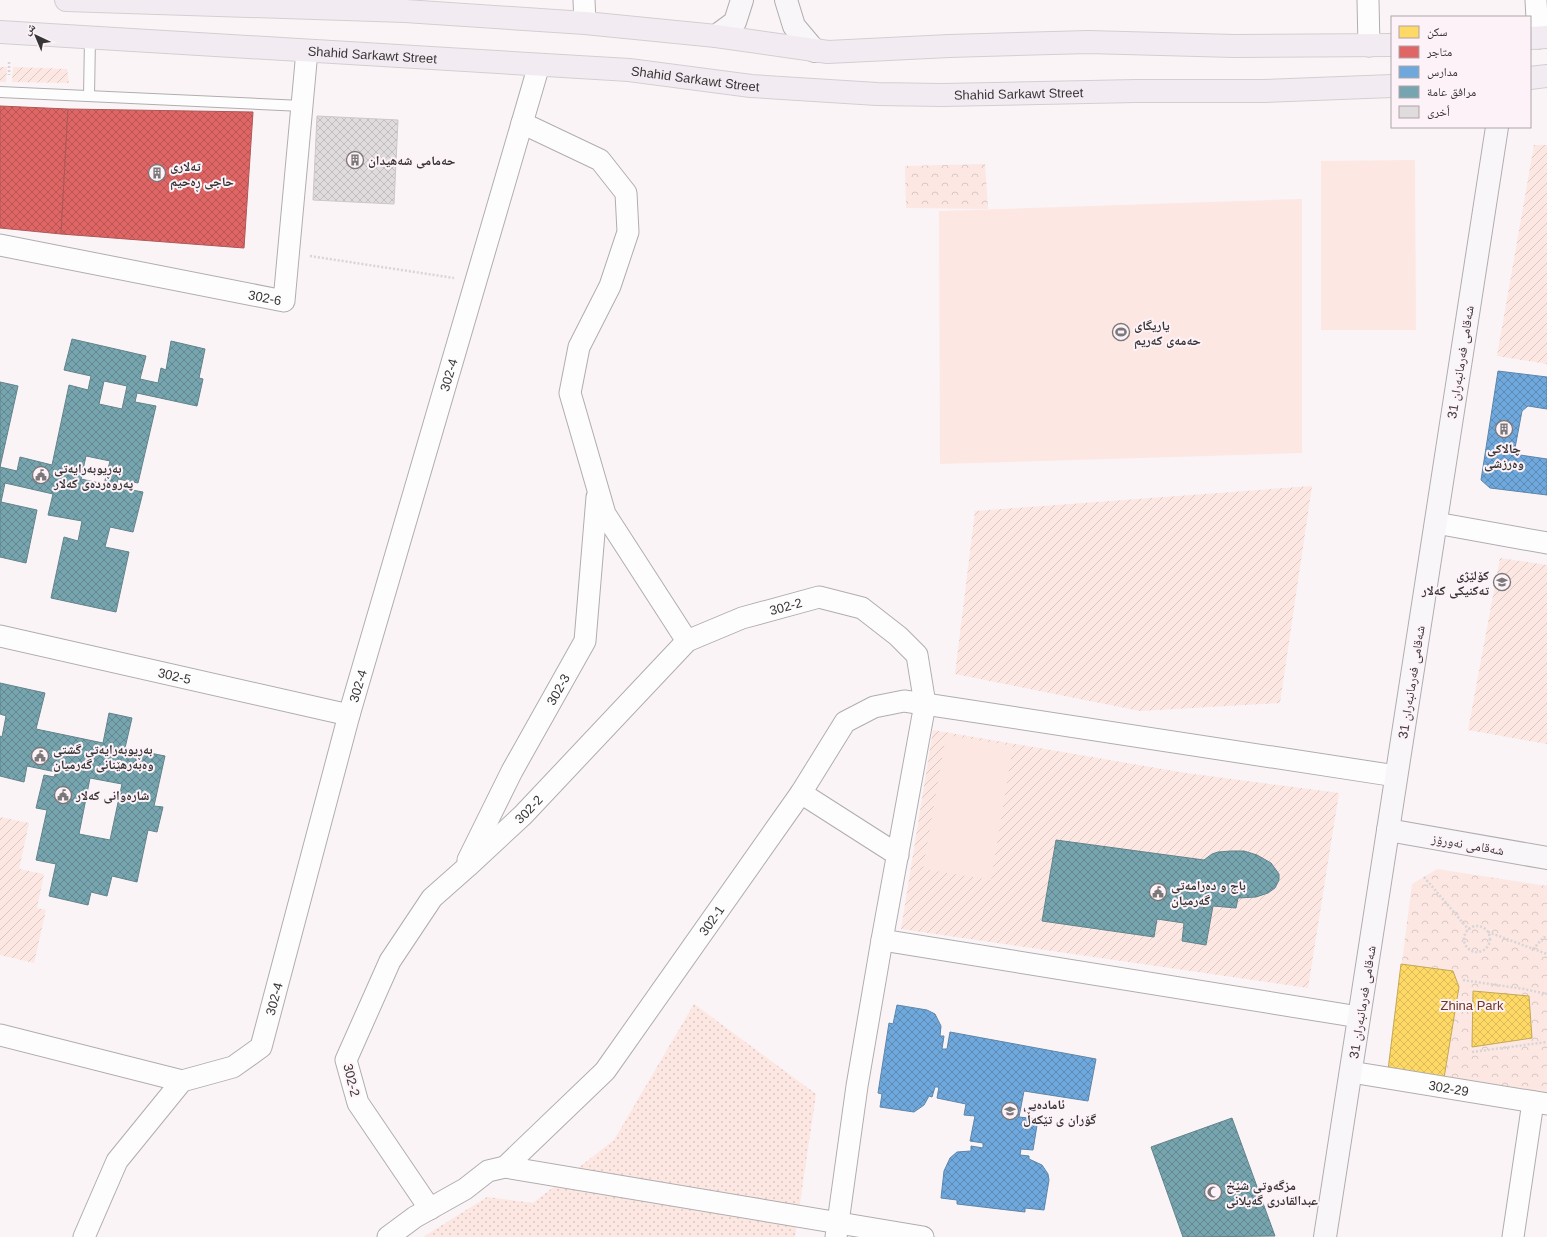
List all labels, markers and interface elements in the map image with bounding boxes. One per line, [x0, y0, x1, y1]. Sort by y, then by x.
north arrow [16, 16, 56, 56]
legend [1391, 16, 1531, 128]
text: ش [21, 20, 39, 39]
text: سكن [1427, 25, 1448, 39]
street label: Shahid Sarkawt Street [307, 44, 438, 66]
text: متاجر [1426, 45, 1452, 59]
street label: Shahid Sarkawt Street [630, 63, 760, 95]
text: مدارس [1427, 65, 1458, 79]
street label: Shahid Sarkawt Street [954, 85, 1084, 103]
text: مرافق عامة [1427, 85, 1476, 99]
text: أخرى [1427, 105, 1450, 119]
building icon: حەمامی شەهیدان [345, 150, 365, 170]
place label: حەمامی شەهیدان [368, 153, 456, 169]
place label: تەلاری حاجی ڕەحیم [170, 159, 234, 192]
building icon: تەلاری حاجی ڕەحیم [147, 163, 167, 183]
street label: 302-6 [247, 287, 283, 308]
street label: شەقامی فەرمانبەران 31 [1444, 304, 1478, 420]
place label: یاریگای ‌حەمەی کەریم [1134, 318, 1201, 350]
sports icon: یاریگای ‌حەمەی کەریم [1111, 322, 1131, 342]
street label: 302-4 [437, 357, 461, 393]
building icon: چالاکی وەرزشی [1494, 419, 1514, 439]
place label: چالاکی وەرزشی [1484, 441, 1524, 472]
place label: بەڕیوبەرایەتی پەروەردەی کەلار [53, 461, 133, 492]
public building icon: بەڕیوبەرایەتی پەروەردەی کەلار [31, 465, 51, 485]
place label: کۆلێژی تەکنیکی کەلار [1421, 568, 1490, 599]
school or university icon: کۆلێژی تەکنیکی کەلار [1492, 572, 1512, 592]
street label: 302-2 [768, 595, 804, 618]
street label: شەقامی فەرمانبەران 31 [1395, 624, 1429, 740]
street label: 302-5 [157, 665, 192, 687]
street label: 302-4 [346, 668, 370, 704]
street label: 302-3 [544, 671, 573, 708]
place label: بەڕیوبەرایەتی گشتی وەبەرهێنانی گەرمیان [53, 742, 154, 773]
public building icon: بەڕیوبەرایەتی گشتی وەبەرهێنانی گەرمیان [30, 746, 50, 766]
public building icon: شارەوانی کەلار [53, 785, 73, 805]
place label: شارەوانی کەلار [75, 788, 149, 804]
street label: 302-2 [512, 792, 546, 827]
street label: شەقامی نەورۆز [1429, 831, 1505, 859]
place label: باج و دەرامەتی گەرمیان [1171, 878, 1246, 908]
public building icon: باج و دەرامەتی گەرمیان [1148, 882, 1168, 902]
street label: 302-1 [696, 903, 727, 939]
street label: شەقامی فەرمانبەران 31 [1346, 944, 1380, 1060]
street label: 302-4 [263, 981, 286, 1017]
park label: Zhina Park [1441, 998, 1504, 1013]
street label: 302-2 [340, 1062, 363, 1098]
street label: 302-29 [1427, 1078, 1470, 1099]
place label: ئامادەیی گۆران ی تێکەڵ [1023, 1097, 1097, 1127]
school or university icon: ئامادەیی گۆران ی تێکەڵ [1000, 1101, 1020, 1121]
place label: مزگەوتی شێخ عبدالقادری گەیلانی [1226, 1178, 1318, 1209]
mosque icon: مزگەوتی شێخ عبدالقادری گەیلانی [1203, 1182, 1223, 1202]

